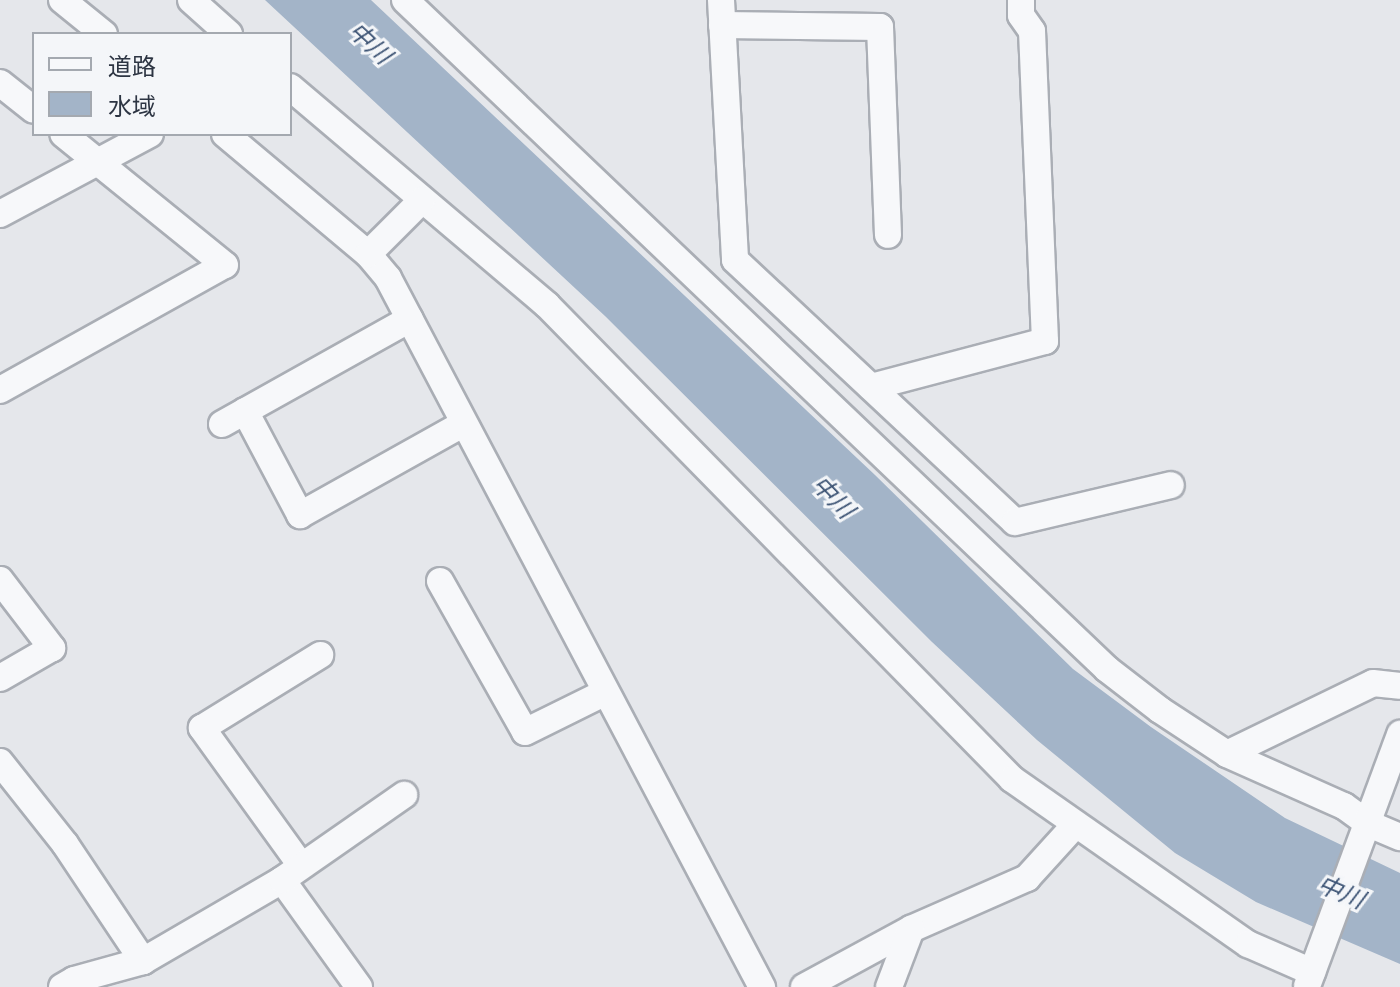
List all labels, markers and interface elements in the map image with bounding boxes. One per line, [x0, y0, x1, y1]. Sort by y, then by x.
water label: 中川 [343, 16, 397, 70]
legend [32, 32, 292, 136]
text: 道路 [108, 52, 156, 80]
text: 水域 [108, 92, 156, 120]
water label: 中川 [806, 470, 860, 524]
water label: 中川 [1313, 869, 1369, 915]

